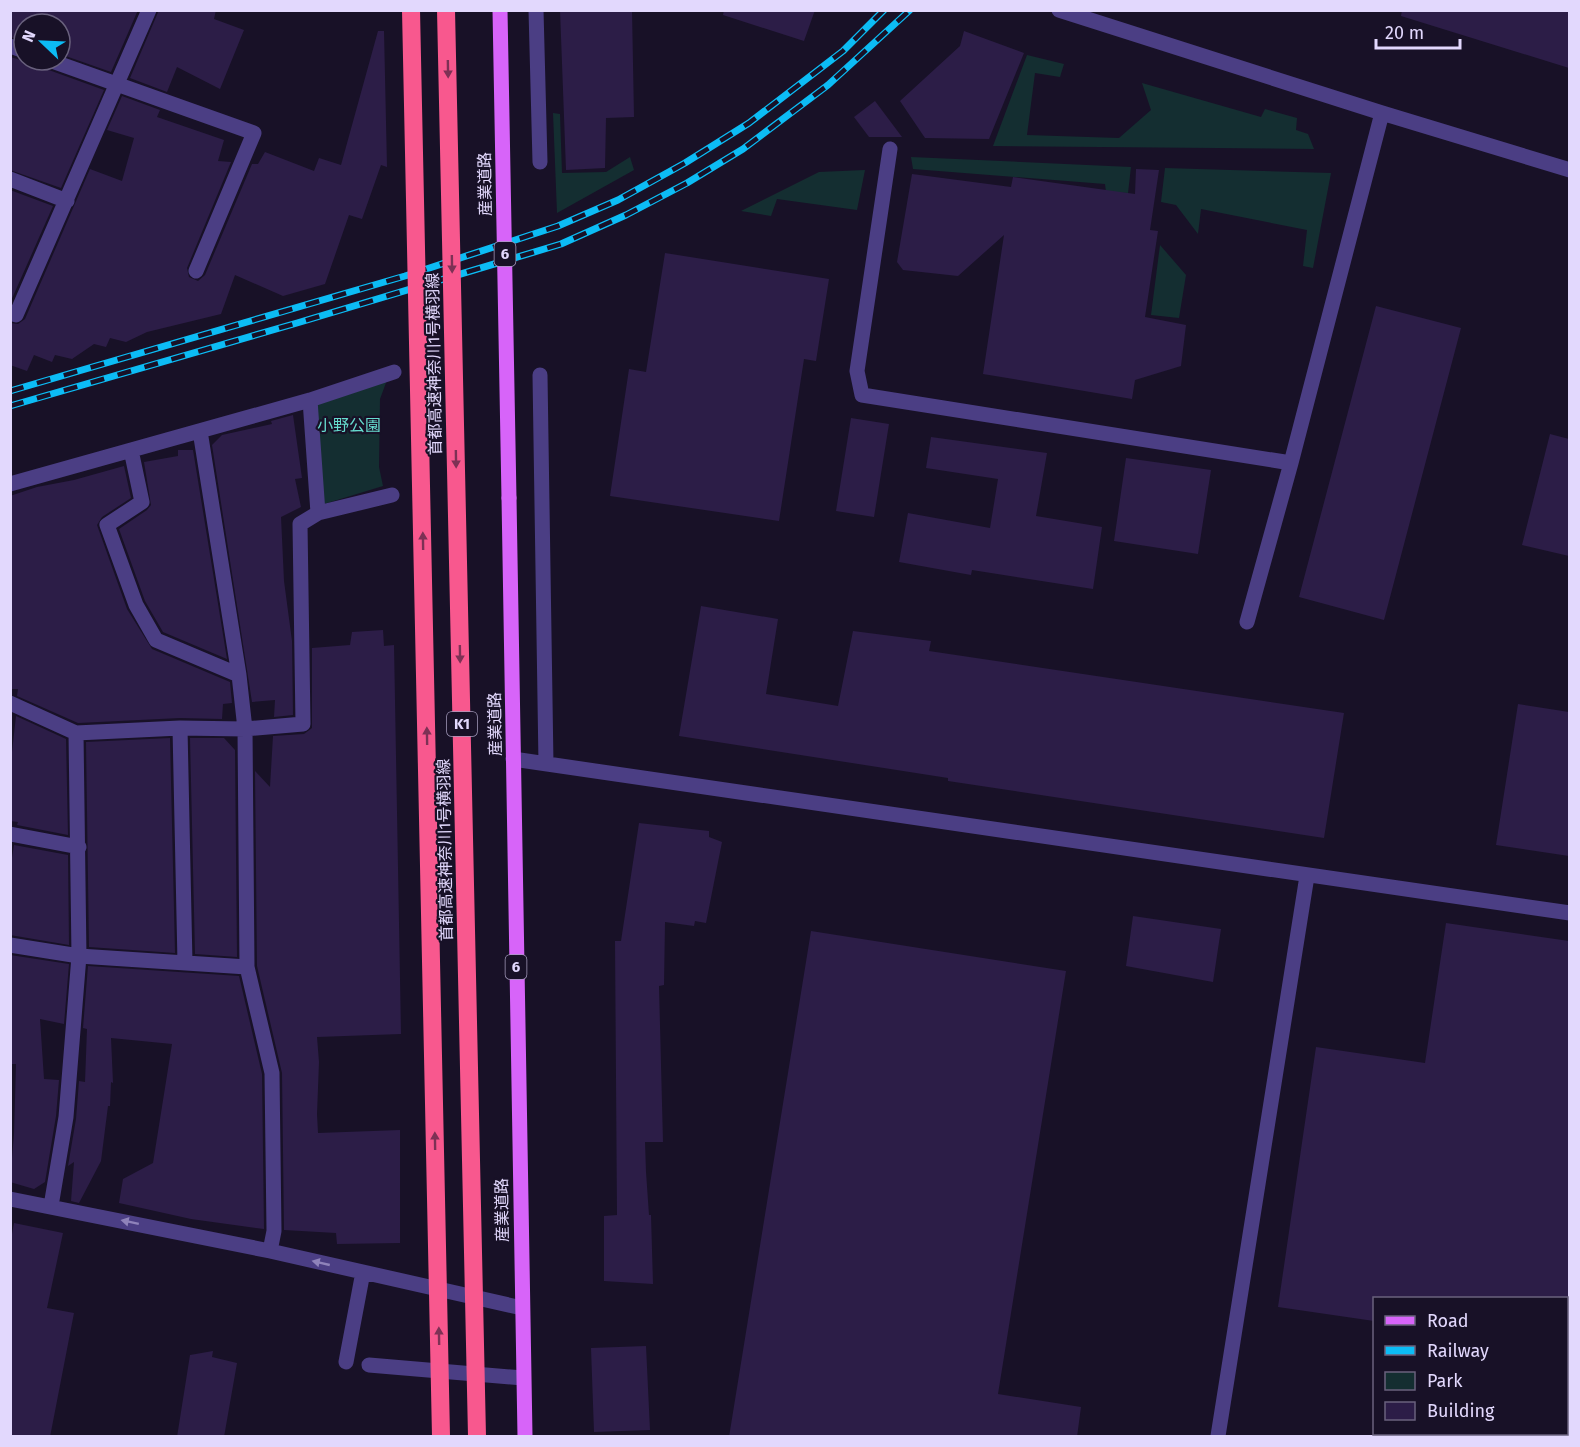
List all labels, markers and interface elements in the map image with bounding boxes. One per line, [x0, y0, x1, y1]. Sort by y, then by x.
north arrow [12, 12, 72, 72]
scale bar [1376, 12, 1460, 50]
text: 20 m [1385, 22, 1424, 44]
text: N [18, 28, 39, 45]
one-way arrow [443, 59, 453, 78]
street label: 産業道路 [475, 152, 495, 216]
road number: 6 [494, 242, 516, 266]
one-way arrow [447, 254, 457, 273]
street label: 首都高速神奈川1号横羽線 [423, 272, 445, 456]
park label: 小野公園 [317, 416, 381, 435]
one-way arrow [451, 449, 461, 468]
one-way arrow [418, 532, 427, 551]
one-way arrow [455, 644, 465, 663]
street label: 産業道路 [485, 692, 505, 756]
road number: K1 [447, 712, 477, 736]
one-way arrow [422, 727, 431, 746]
street label: 首都高速神奈川1号横羽線 [434, 758, 456, 942]
road number: 6 [506, 955, 526, 979]
one-way arrow [430, 1132, 440, 1151]
street label: 産業道路 [492, 1178, 512, 1242]
one-way arrow [121, 1217, 140, 1226]
one-way arrow [312, 1257, 330, 1267]
legend [1373, 1297, 1568, 1435]
text: Road [1427, 1310, 1469, 1332]
one-way arrow [434, 1327, 444, 1346]
text: Railway [1427, 1340, 1489, 1362]
text: Park [1427, 1370, 1463, 1392]
text: Building [1427, 1400, 1495, 1422]

